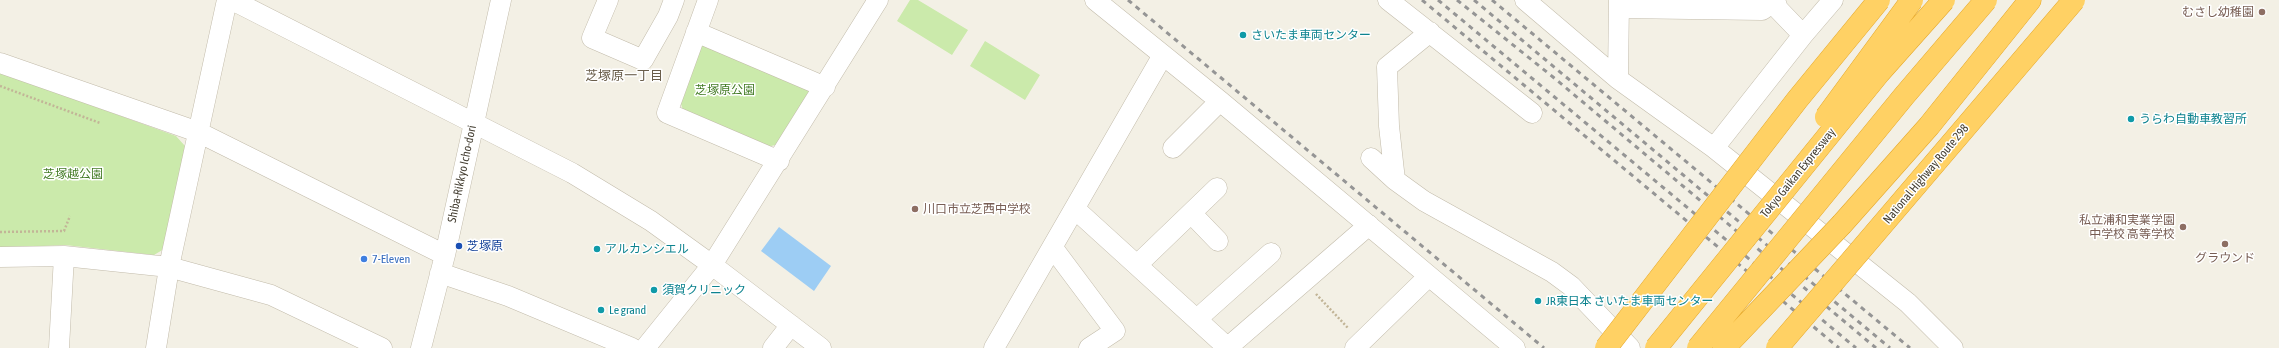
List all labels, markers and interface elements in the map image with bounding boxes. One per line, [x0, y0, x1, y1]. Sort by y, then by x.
place label: むさし幼稚園 [2182, 5, 2254, 19]
marker: むさし幼稚園 [2257, 7, 2267, 17]
place label: さいたま車両センター [1251, 28, 1371, 42]
marker: さいたま車両センター [1238, 30, 1248, 40]
district label: 芝塚原一丁目 [585, 68, 663, 84]
park label: 芝塚原公園 [695, 83, 755, 97]
place label: うらわ自動車教習所 [2139, 112, 2247, 126]
marker: うらわ自動車教習所 [2126, 114, 2136, 124]
street label: National Highway Route 298 [1880, 121, 1972, 227]
street label: Shiba-Rikkyo Icho-dori [445, 124, 479, 224]
street label: Tokyo Gaikan Expressway [1757, 125, 1839, 221]
park label: 芝塚越公園 [43, 167, 103, 181]
place label: 川口市立芝西中学校 [923, 202, 1031, 216]
marker: 川口市立芝西中学校 [910, 204, 920, 214]
place label: 私立浦和実業学園 中学校 高等学校 [2079, 213, 2175, 241]
marker: 私立浦和実業学園 中学校 高等学校 [2178, 222, 2188, 232]
place label: 芝塚原 [467, 239, 503, 253]
marker: グラウンド [2220, 239, 2230, 249]
marker: 芝塚原 [454, 241, 464, 251]
place label: アルカンシエル [605, 242, 689, 256]
marker: アルカンシエル [592, 244, 602, 254]
place label: グラウンド [2195, 251, 2255, 265]
place label: 7-Eleven [372, 252, 410, 266]
marker: 7-Eleven [359, 254, 369, 264]
place label: 須賀クリニック [662, 283, 746, 297]
marker: 須賀クリニック [649, 285, 659, 295]
place label: JR東日本 さいたま車両センター [1546, 294, 1713, 308]
marker: JR東日本 さいたま車両センター [1533, 296, 1543, 306]
place label: Le grand [609, 303, 646, 317]
marker: Le grand [596, 305, 606, 315]

